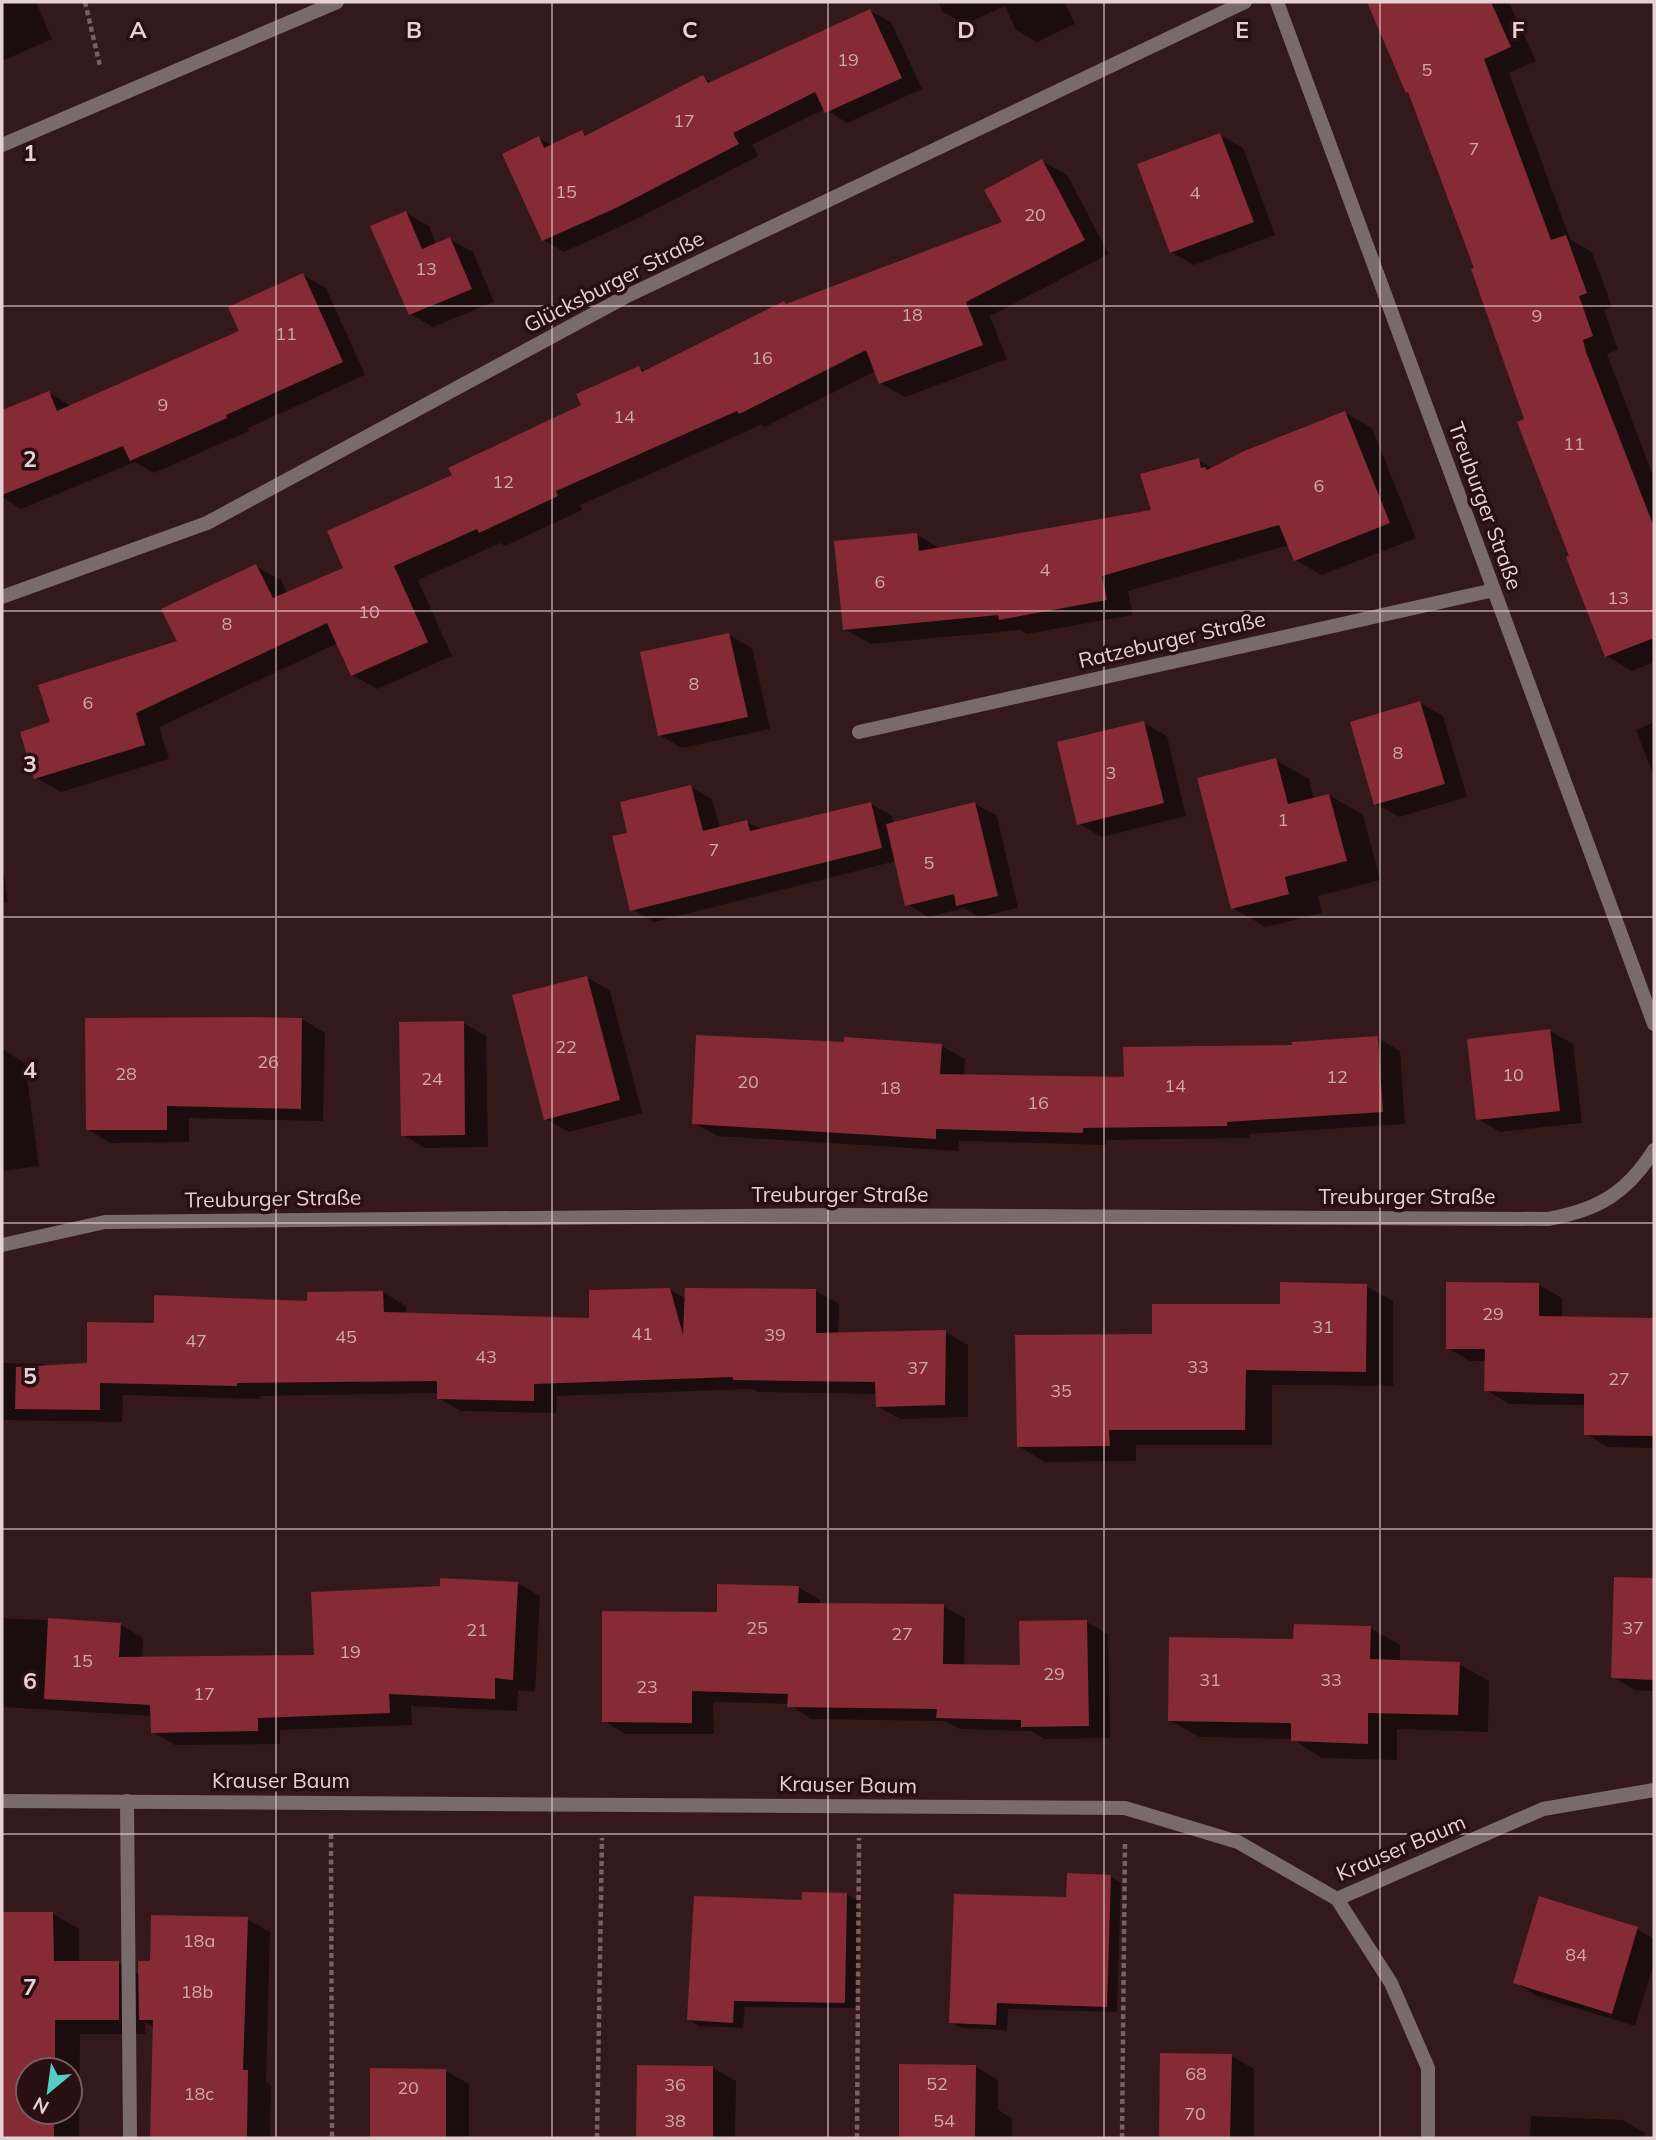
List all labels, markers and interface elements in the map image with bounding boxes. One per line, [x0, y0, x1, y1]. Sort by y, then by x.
text: A [129, 15, 147, 44]
text: B [406, 15, 422, 44]
text: C [682, 15, 698, 44]
text: D [957, 15, 975, 44]
text: E [1235, 15, 1249, 44]
text: F [1511, 15, 1525, 44]
house number: 19 [837, 48, 859, 71]
house number: 5 [1422, 58, 1433, 81]
house number: 17 [673, 109, 695, 132]
house number: 7 [1469, 137, 1479, 160]
text: 1 [23, 138, 37, 167]
house number: 15 [555, 180, 577, 203]
house number: 4 [1190, 181, 1201, 204]
house number: 20 [1024, 203, 1046, 226]
street label: Glücksburger Straße [519, 224, 708, 338]
house number: 13 [415, 257, 437, 280]
house number: 18 [901, 303, 923, 326]
house number: 9 [1532, 304, 1542, 327]
house number: 11 [275, 322, 297, 345]
house number: 16 [751, 346, 773, 369]
house number: 9 [158, 393, 168, 416]
house number: 14 [613, 405, 635, 428]
street label: Treuburger Straße [1443, 418, 1528, 593]
house number: 11 [1563, 432, 1585, 455]
text: 2 [23, 444, 37, 473]
house number: 12 [492, 470, 514, 493]
house number: 6 [1314, 474, 1324, 497]
house number: 4 [1040, 558, 1051, 581]
house number: 6 [875, 570, 885, 593]
house number: 13 [1607, 586, 1629, 609]
house number: 10 [358, 600, 380, 623]
street label: Ratzeburger Straße [1076, 605, 1268, 673]
house number: 8 [222, 612, 232, 635]
house number: 8 [689, 672, 699, 695]
house number: 6 [83, 691, 93, 714]
house number: 8 [1393, 741, 1403, 764]
text: 3 [23, 749, 37, 778]
house number: 3 [1106, 761, 1116, 784]
house number: 1 [1278, 808, 1288, 831]
house number: 7 [709, 838, 719, 861]
house number: 5 [924, 851, 935, 874]
house number: 22 [555, 1035, 577, 1058]
house number: 26 [257, 1050, 279, 1073]
text: 4 [23, 1055, 37, 1084]
house number: 28 [115, 1062, 137, 1085]
house number: 10 [1502, 1063, 1524, 1086]
house number: 12 [1326, 1065, 1348, 1088]
house number: 24 [421, 1067, 443, 1090]
house number: 20 [737, 1070, 759, 1093]
house number: 14 [1164, 1074, 1186, 1097]
house number: 18 [879, 1076, 901, 1099]
house number: 16 [1027, 1091, 1049, 1114]
street label: Treuburger Straße [752, 1181, 928, 1207]
street label: Treuburger Straße [184, 1183, 362, 1213]
street label: Treuburger Straße [1319, 1183, 1495, 1209]
house number: 29 [1482, 1302, 1504, 1325]
house number: 31 [1312, 1315, 1334, 1338]
house number: 41 [631, 1322, 653, 1345]
house number: 39 [764, 1323, 786, 1346]
house number: 45 [335, 1325, 357, 1348]
house number: 47 [185, 1329, 207, 1352]
house number: 43 [475, 1345, 497, 1368]
house number: 33 [1187, 1355, 1209, 1378]
house number: 37 [907, 1356, 929, 1379]
text: 5 [23, 1361, 37, 1390]
house number: 27 [1608, 1367, 1630, 1390]
house number: 35 [1050, 1379, 1072, 1402]
house number: 25 [746, 1616, 768, 1639]
house number: 37 [1622, 1616, 1644, 1639]
house number: 21 [466, 1618, 488, 1641]
house number: 27 [891, 1622, 913, 1645]
house number: 19 [339, 1640, 361, 1663]
house number: 15 [71, 1649, 93, 1672]
house number: 29 [1043, 1662, 1065, 1685]
text: 6 [23, 1666, 37, 1695]
house number: 31 [1199, 1668, 1221, 1691]
house number: 33 [1320, 1668, 1342, 1691]
house number: 23 [636, 1675, 658, 1698]
house number: 17 [193, 1682, 215, 1705]
street label: Krauser Baum [212, 1767, 350, 1793]
street label: Krauser Baum [779, 1770, 917, 1798]
street label: Krauser Baum [1332, 1808, 1469, 1886]
house number: 18a [183, 1929, 215, 1952]
house number: 84 [1565, 1943, 1587, 1966]
text: 7 [23, 1972, 37, 2001]
house number: 18b [181, 1980, 213, 2003]
north arrow [14, 2056, 84, 2126]
house number: 68 [1185, 2062, 1207, 2085]
house number: 52 [926, 2072, 948, 2095]
house number: 36 [664, 2073, 686, 2096]
house number: 20 [397, 2076, 419, 2099]
house number: 18c [184, 2082, 214, 2105]
text: N [29, 2092, 53, 2120]
house number: 70 [1184, 2102, 1206, 2125]
house number: 38 [664, 2109, 686, 2132]
house number: 54 [933, 2109, 955, 2132]

